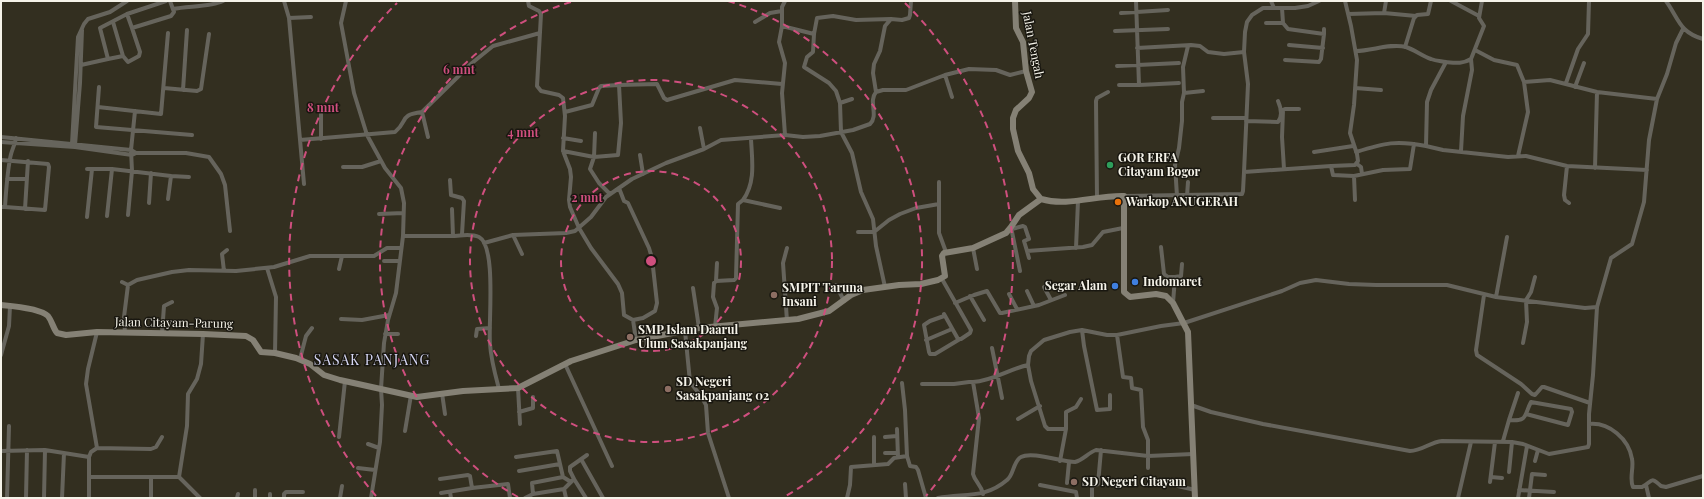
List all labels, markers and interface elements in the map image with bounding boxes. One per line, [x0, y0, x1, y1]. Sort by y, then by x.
street label: Jalan Tengah [1019, 9, 1048, 80]
text: 6 mnt [443, 61, 476, 77]
text: 8 mnt [307, 99, 340, 115]
text: 4 mnt [507, 124, 539, 140]
place label: GOR ERFA Citayam Bogor [1118, 149, 1201, 179]
marker: GOR ERFA Citayam Bogor [1105, 160, 1115, 170]
text: 2 mnt [571, 189, 603, 205]
place label: Warkop ANUGERAH [1125, 193, 1238, 209]
marker: Warkop ANUGERAH [1113, 197, 1123, 207]
centre of rings [644, 254, 658, 268]
place label: Indomaret [1143, 273, 1202, 289]
place label: Segar Alam [1045, 277, 1107, 293]
marker: Indomaret [1130, 277, 1140, 287]
place label: SMPIT Taruna Insani [782, 279, 864, 309]
marker: Segar Alam [1110, 281, 1120, 291]
marker: SMPIT Taruna Insani [769, 290, 779, 300]
street label: Jalan Citayam-Parung [114, 313, 234, 331]
place label: SMP Islam Daarul Ulum Sasakpanjang [638, 321, 748, 351]
marker: SMP Islam Daarul Ulum Sasakpanjang [625, 332, 635, 342]
district label: SASAK PANJANG [314, 350, 430, 369]
place label: SD Negeri Sasakpanjang 02 [676, 373, 769, 403]
marker: SD Negeri Sasakpanjang 02 [663, 384, 673, 394]
place label: SD Negeri Citayam [1082, 473, 1186, 489]
marker: SD Negeri Citayam [1069, 477, 1079, 487]

